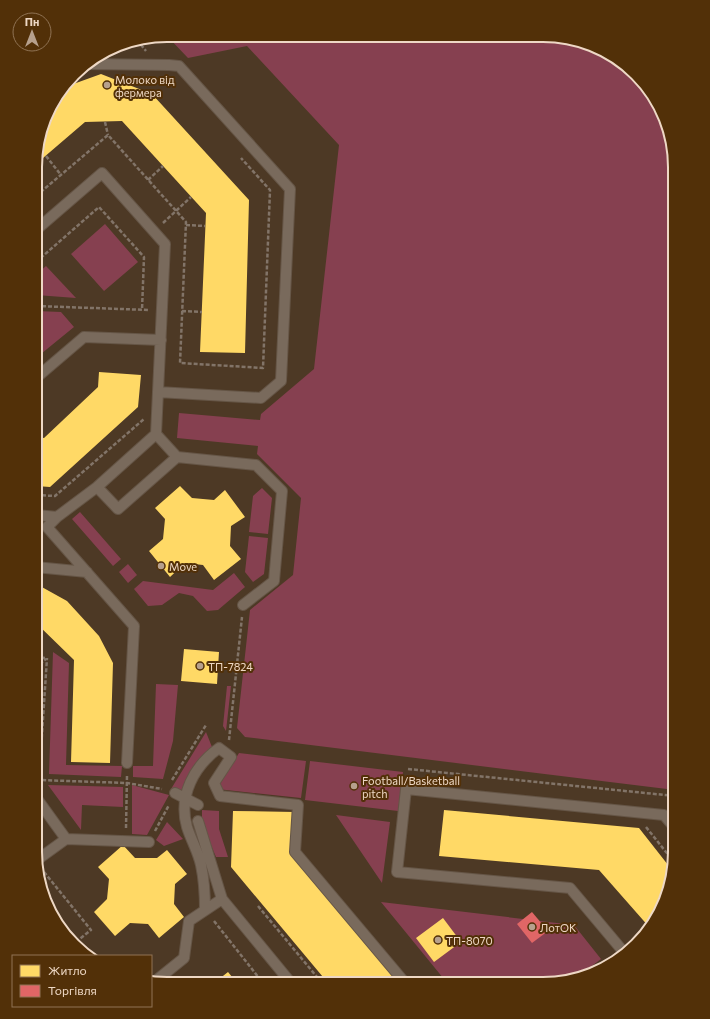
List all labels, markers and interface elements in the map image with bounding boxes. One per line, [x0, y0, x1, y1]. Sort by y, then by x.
north arrow [12, 12, 52, 52]
text: Пн [25, 15, 39, 28]
place label: Молоко від фермера [115, 73, 175, 99]
marker: Молоко від фермера [102, 80, 112, 90]
place label: Move [169, 560, 197, 573]
marker: Move [156, 561, 166, 571]
place label: ТП-7824 [208, 660, 253, 673]
marker: ТП-7824 [195, 661, 205, 671]
place label: Football/Basketball pitch [362, 774, 460, 800]
marker: Football/Basketball pitch [349, 781, 359, 791]
place label: ЛотОК [540, 921, 577, 934]
marker: ЛотОК [527, 922, 537, 932]
place label: ТП-8070 [446, 934, 493, 947]
marker: ТП-8070 [433, 935, 443, 945]
legend [12, 955, 152, 1007]
text: Житло [48, 963, 87, 977]
text: Торгівля [48, 983, 97, 997]

